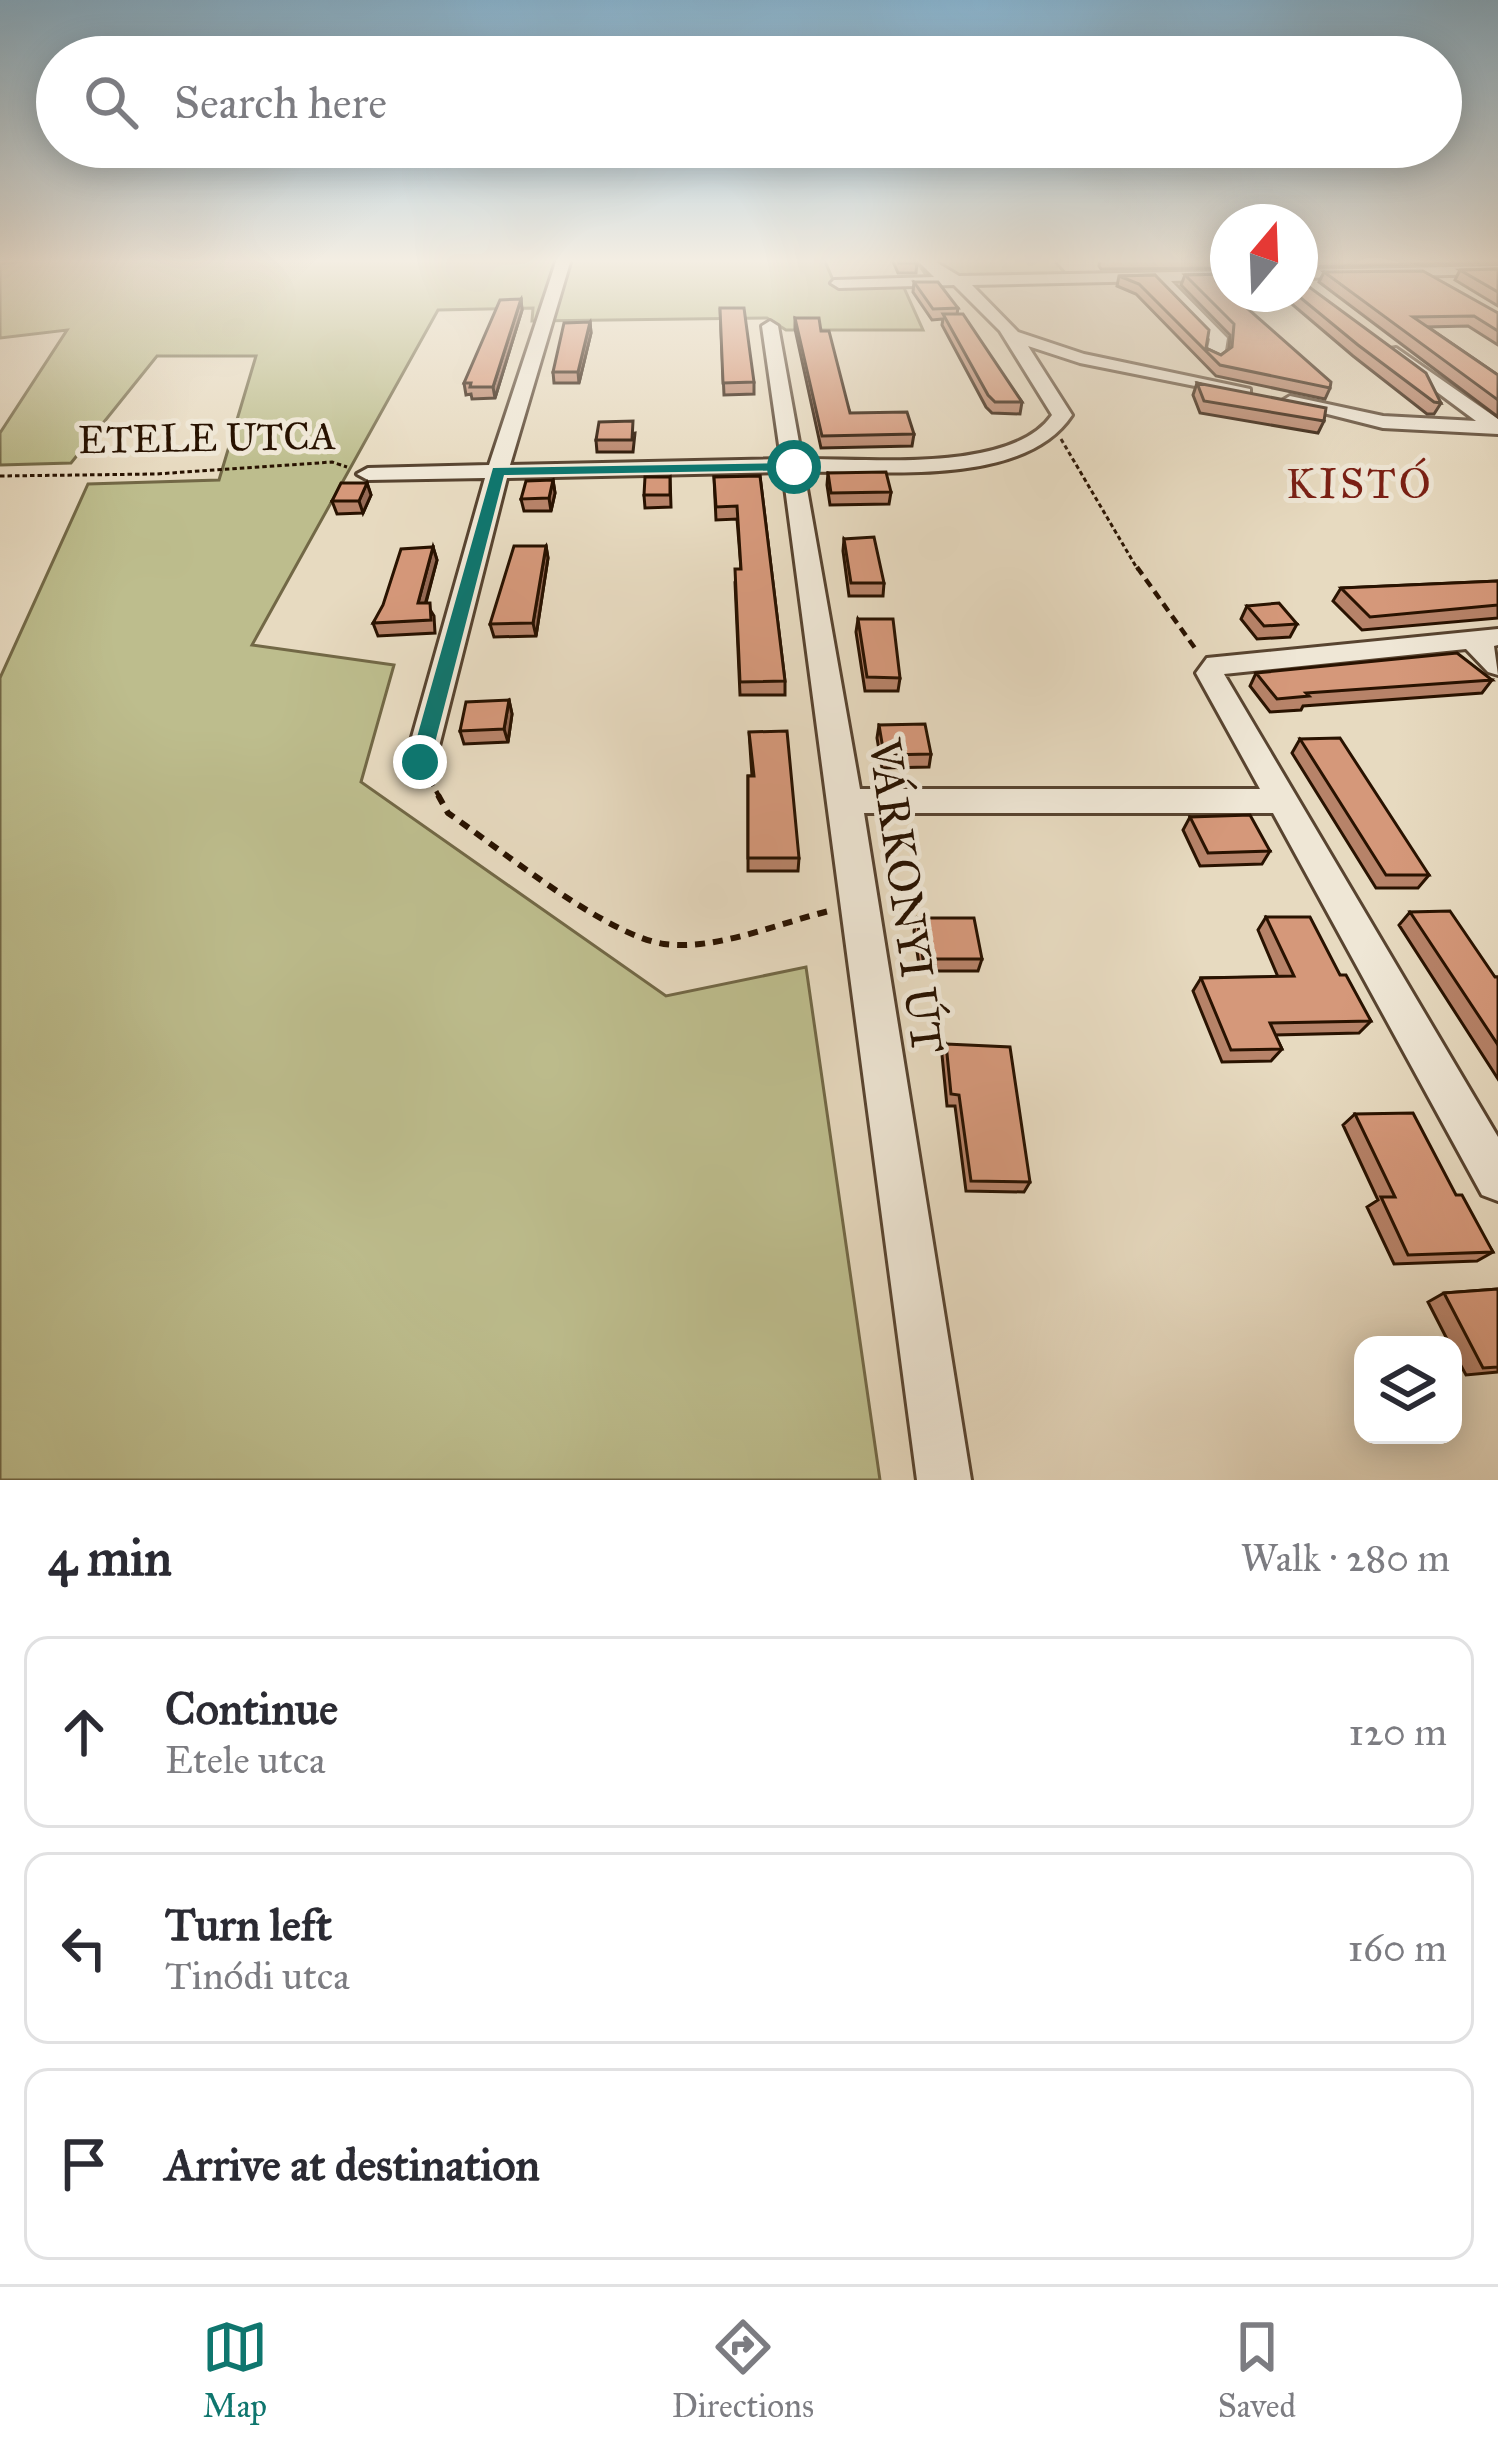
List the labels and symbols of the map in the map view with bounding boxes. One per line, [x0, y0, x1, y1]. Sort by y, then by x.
north arrow [1210, 204, 1318, 312]
street label: ETELE UTCA [78, 412, 336, 464]
route start [767, 440, 821, 494]
district label: KISTÓ [1286, 457, 1434, 510]
street label: VÁRKONYI ÚT [857, 734, 956, 1057]
route end [393, 735, 447, 789]

